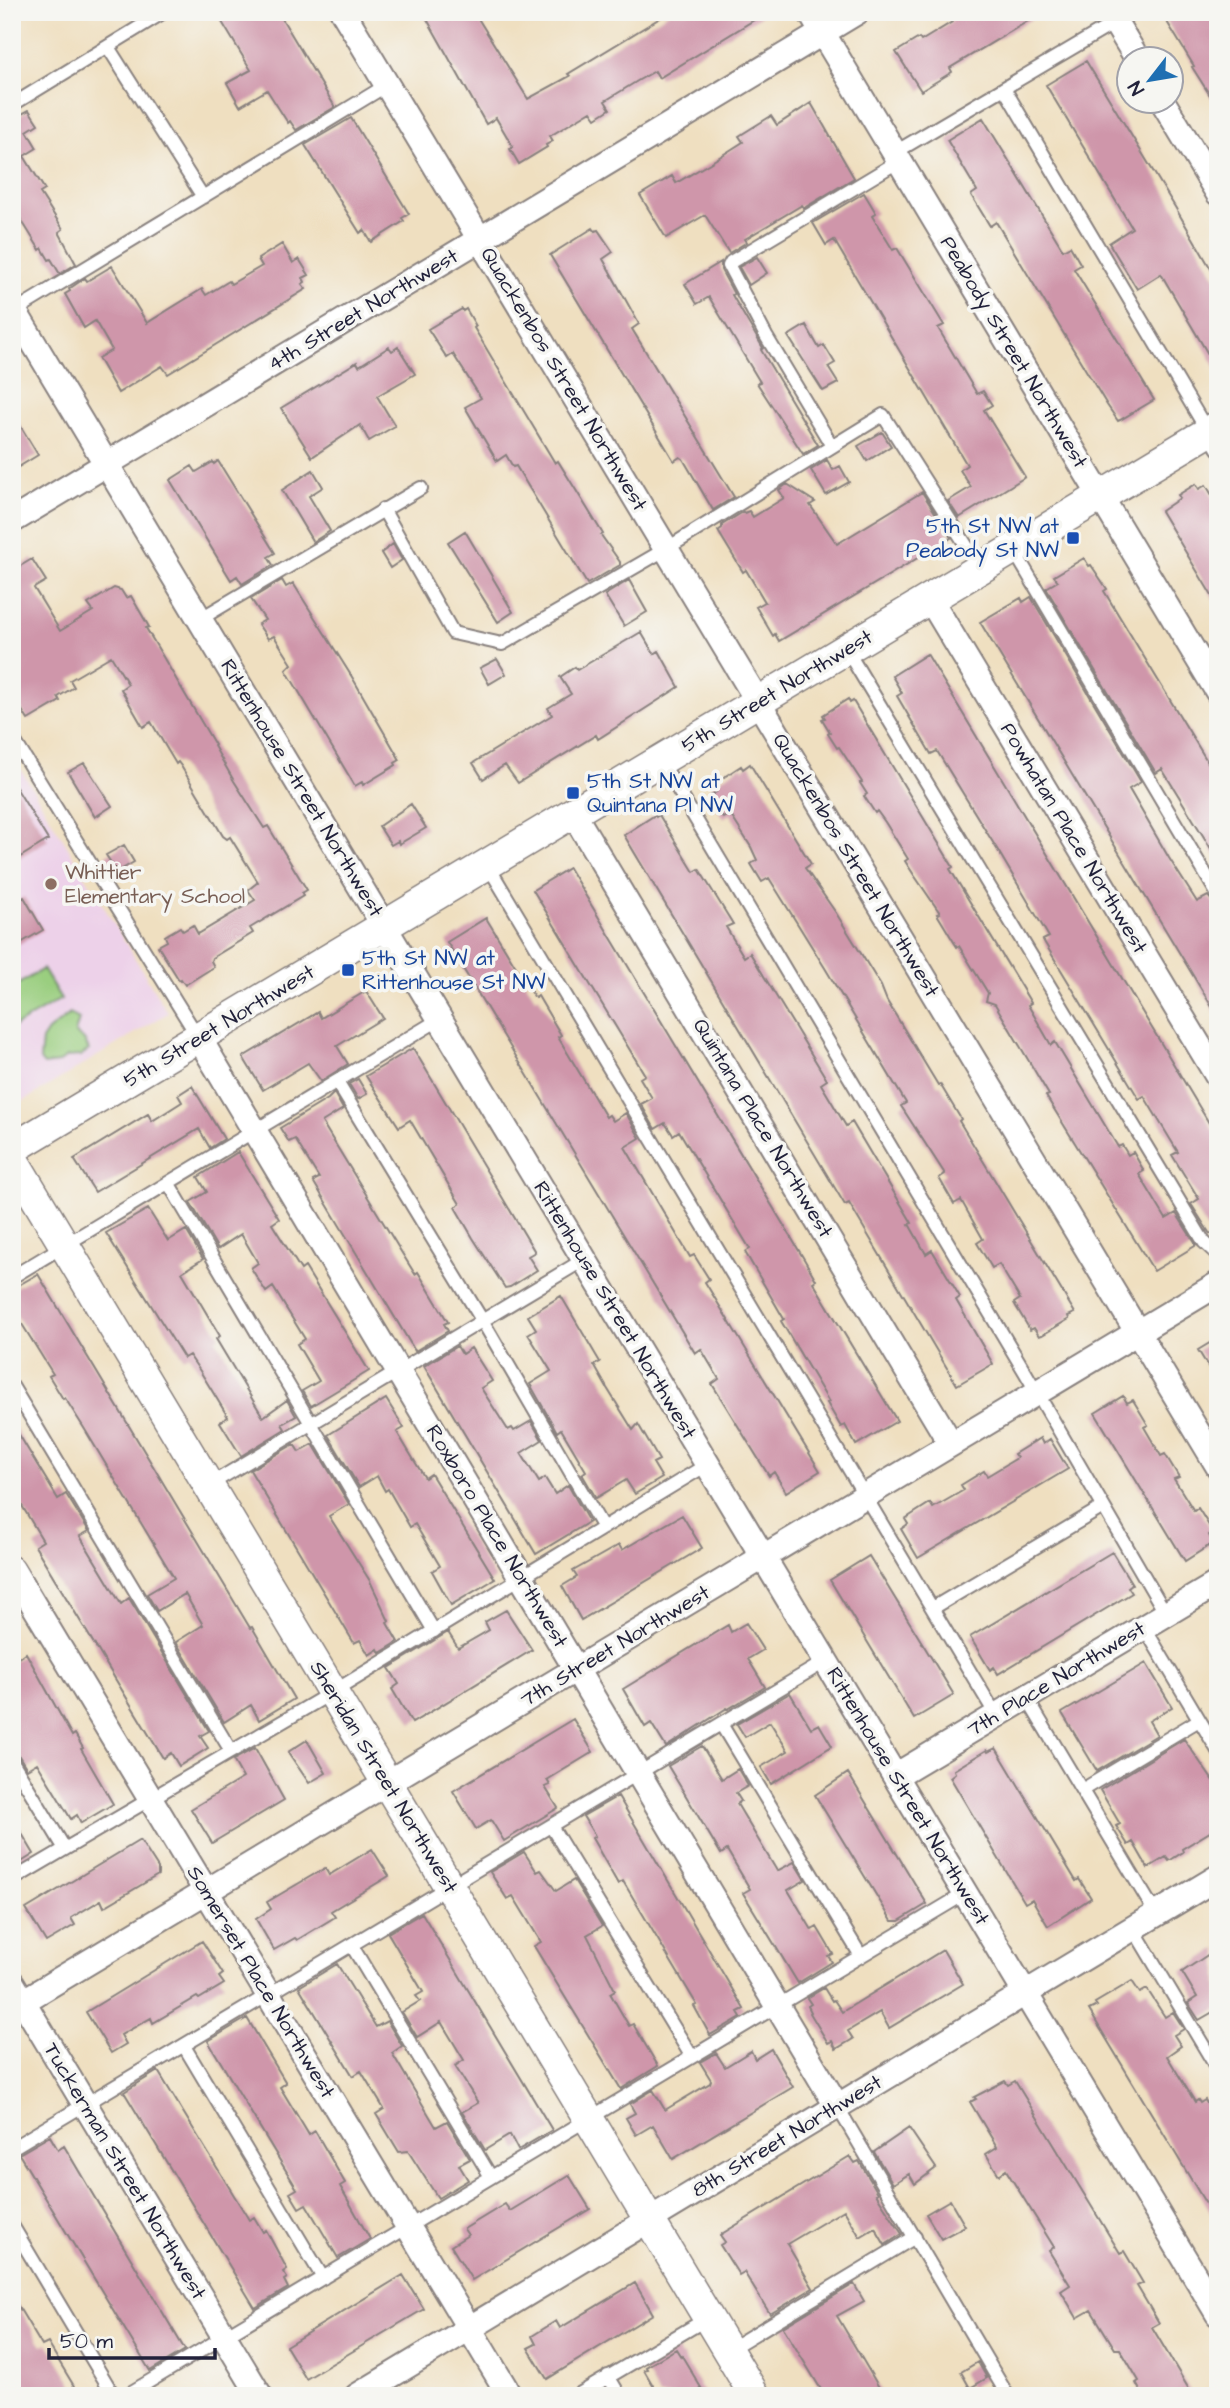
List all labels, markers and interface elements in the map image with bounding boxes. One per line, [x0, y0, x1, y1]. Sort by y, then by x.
north arrow [1114, 46, 1184, 116]
text: N [1122, 76, 1151, 100]
street label: Peabody Street Northwest [931, 231, 1095, 475]
street label: 4th Street Northwest [262, 241, 464, 378]
street label: Quackenbos Street Northwest [474, 242, 655, 517]
place label: 5th St NW at Peabody St NW [906, 512, 1060, 567]
marker: 5th St NW at Peabody St NW [1065, 530, 1081, 546]
street label: 5th Street Northwest [676, 622, 878, 760]
street label: Rittenhouse Street Northwest [213, 654, 391, 923]
street label: Powhatan Place Northwest [993, 717, 1155, 959]
street label: Quackenbos Street Northwest [766, 728, 947, 1003]
place label: 5th St NW at Quintana Pl NW [587, 767, 733, 820]
marker: 5th St NW at Quintana Pl NW [565, 785, 581, 801]
place label: Whittier Elementary School [65, 858, 245, 913]
marker: Whittier Elementary School [43, 876, 59, 892]
place label: 5th St NW at Rittenhouse St NW [362, 944, 546, 997]
street label: 5th Street Northwest [118, 957, 320, 1095]
marker: 5th St NW at Rittenhouse St NW [340, 962, 356, 978]
street label: Quintana Place Northwest [686, 1013, 840, 1244]
street label: Rittenhouse Street Northwest [526, 1176, 704, 1445]
street label: Roxboro Place Northwest [419, 1419, 575, 1653]
street label: 7th Street Northwest [515, 1578, 716, 1714]
street label: 7th Place Northwest [961, 1614, 1151, 1744]
street label: Sheridan Street Northwest [303, 1655, 465, 1899]
street label: Rittenhouse Street Northwest [819, 1662, 997, 1931]
street label: Somerset Place Northwest [180, 1860, 342, 2104]
street label: Tuckerman Street Northwest [37, 2037, 214, 2305]
street label: 8th Street Northwest [687, 2067, 888, 2204]
scale bar [49, 2317, 215, 2361]
text: 50 m [60, 2327, 114, 2356]

